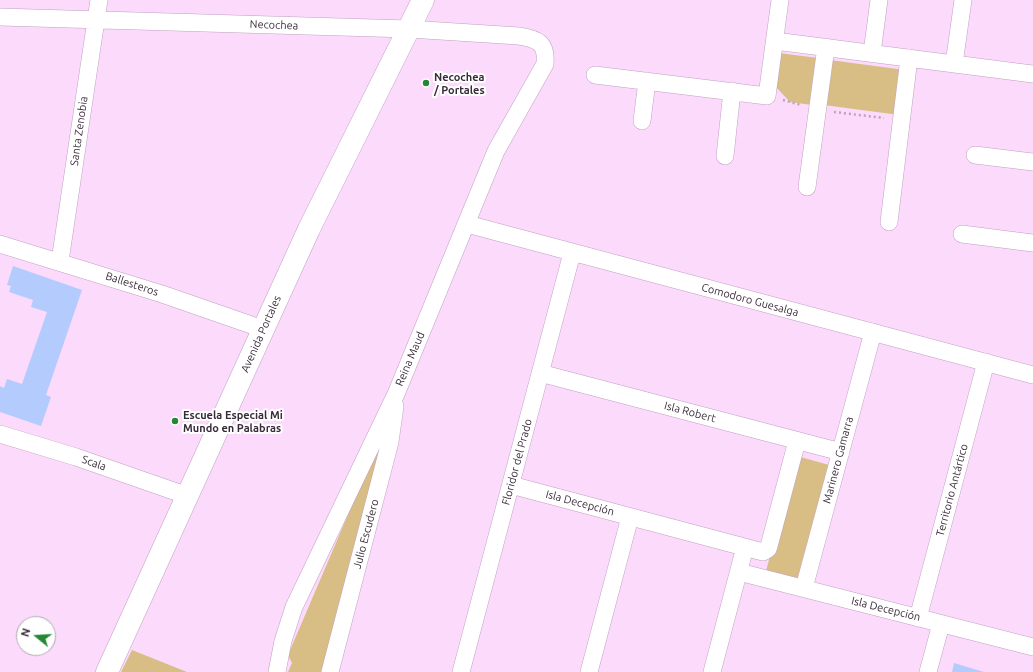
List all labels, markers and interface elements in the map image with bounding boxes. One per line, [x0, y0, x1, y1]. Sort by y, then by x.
street label: Necochea [250, 18, 298, 32]
place label: Necochea / Portales [434, 70, 485, 96]
marker: Necochea / Portales [421, 78, 431, 88]
street label: Santa Zenobia [68, 95, 90, 167]
street label: Ballesteros [104, 269, 160, 299]
street label: Comodoro Guesalga [700, 281, 800, 319]
street label: Avenida Portales [238, 294, 284, 374]
street label: Reina Maud [393, 330, 427, 388]
street label: Isla Robert [663, 399, 717, 425]
place label: Escuela Especial Mi Mundo en Palabras [183, 408, 283, 434]
street label: Marinero Gamarra [820, 415, 856, 505]
marker: Escuela Especial Mi Mundo en Palabras [170, 416, 180, 426]
street label: Floridor del Prado [499, 417, 535, 507]
street label: Territorio Antártico [933, 442, 971, 538]
street label: Scala [80, 453, 108, 473]
street label: Isla Decepción [544, 487, 616, 519]
street label: Julio Escudero [350, 498, 382, 570]
street label: Isla Decepción [850, 594, 922, 624]
north arrow [16, 616, 56, 656]
text: N [19, 627, 33, 638]

